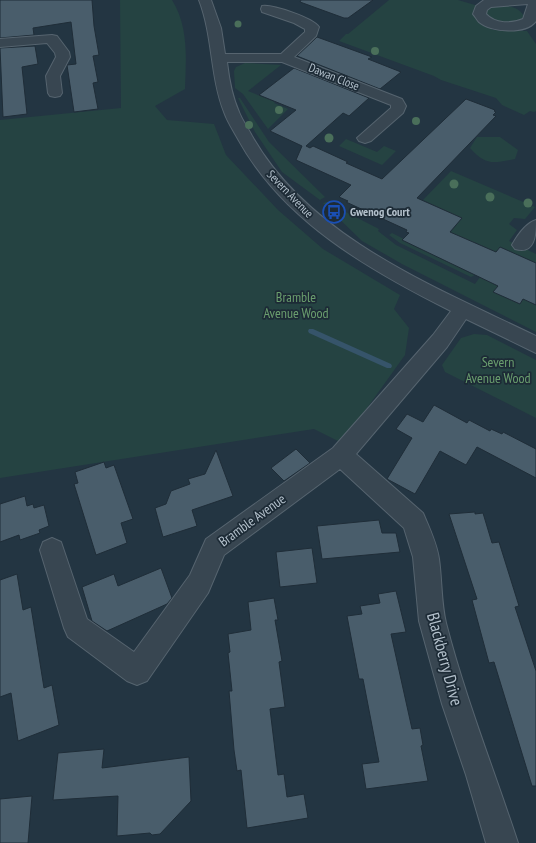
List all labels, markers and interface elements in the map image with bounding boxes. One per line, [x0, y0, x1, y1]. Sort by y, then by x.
street label: Dawan Close [307, 60, 362, 93]
street label: Severn Avenue [264, 167, 317, 221]
bus stop icon: Gwenog Court [321, 199, 347, 225]
place label: Gwenog Court [350, 204, 410, 219]
park label: Bramble Avenue Wood [263, 288, 329, 322]
park label: Severn Avenue Wood [465, 353, 531, 387]
street label: Bramble Avenue [215, 490, 289, 550]
street label: Blackberry Drive [422, 610, 468, 708]

